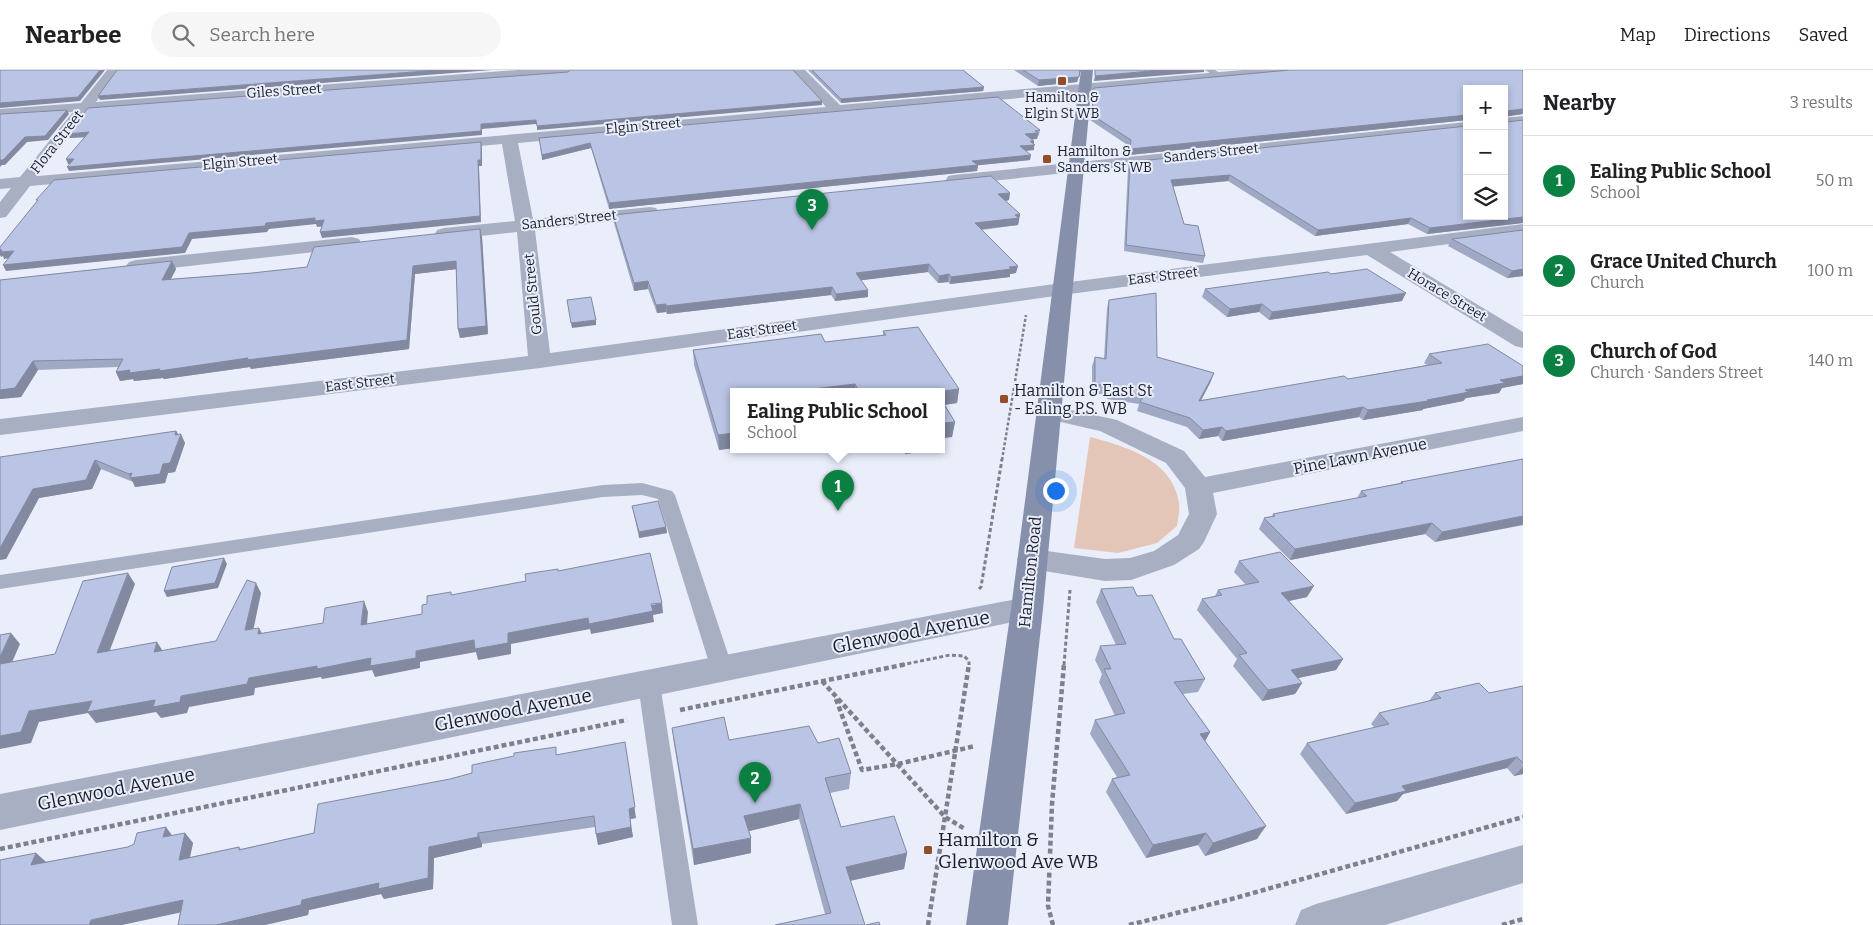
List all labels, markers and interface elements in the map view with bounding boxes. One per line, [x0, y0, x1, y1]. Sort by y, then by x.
search box [151, 12, 501, 57]
text: Nearbee [25, 21, 121, 49]
icon: search [169, 21, 197, 49]
text: Search here [209, 23, 315, 46]
text: Map [1620, 24, 1656, 46]
text: Directions [1684, 24, 1771, 46]
text: Saved [1799, 24, 1848, 46]
marker: Hamilton & Elgin St WB [1056, 75, 1068, 87]
street label: Giles Street [246, 80, 322, 102]
map controls [1463, 85, 1508, 220]
button: + [1463, 85, 1508, 130]
place label: Hamilton & Elgin St WB [1024, 89, 1100, 122]
text: Nearby [1543, 90, 1616, 116]
text: 3 results [1790, 93, 1853, 112]
street label: Flora Street [27, 107, 87, 177]
street label: Elgin Street [605, 114, 681, 138]
button: − [1463, 130, 1508, 175]
street label: Sanders Street [1163, 140, 1259, 166]
place label: Hamilton & Sanders St WB [1057, 143, 1152, 176]
street label: Elgin Street [202, 150, 278, 174]
marker: Hamilton & Sanders St WB [1041, 153, 1053, 165]
text: Ealing Public School [1590, 160, 1771, 183]
text: 1 [1556, 171, 1562, 190]
text: 50 m [1816, 171, 1853, 190]
button: layers [1463, 175, 1508, 220]
text: School [1590, 183, 1640, 202]
pin: 3 [796, 189, 828, 230]
street label: Sanders Street [521, 207, 617, 233]
text: Grace United Church [1590, 250, 1777, 273]
street label: Gould Street [520, 252, 546, 336]
text: 2 [1554, 261, 1564, 280]
text: 100 m [1808, 261, 1853, 280]
street label: East Street [1127, 263, 1199, 289]
street label: Horace Street [1404, 265, 1490, 325]
text: Church [1590, 273, 1644, 292]
street label: East Street [726, 317, 798, 343]
text: Church of God [1590, 340, 1717, 363]
text: 3 [1554, 351, 1564, 370]
text: 140 m [1808, 351, 1853, 370]
text: Church · Sanders Street [1590, 363, 1763, 382]
street label: East Street [324, 370, 396, 396]
place label: Hamilton & East St - Ealing P.S. WB [1014, 381, 1153, 418]
popup [730, 388, 945, 453]
marker: Hamilton & East St - Ealing P.S. WB [998, 393, 1010, 405]
text: Ealing Public School [747, 400, 928, 423]
text: School [747, 423, 797, 442]
street label: Pine Lawn Avenue [1292, 434, 1428, 478]
pin: 1 [822, 470, 854, 511]
your location [1043, 478, 1069, 504]
street label: Hamilton Road [1015, 515, 1045, 628]
street label: Glenwood Avenue [830, 605, 992, 659]
street label: Glenwood Avenue [432, 683, 594, 737]
street label: Glenwood Avenue [35, 762, 197, 816]
pin: 2 [739, 762, 771, 803]
place label: Hamilton & Glenwood Ave WB [938, 828, 1099, 873]
marker: Hamilton & Glenwood Ave WB [922, 844, 934, 856]

